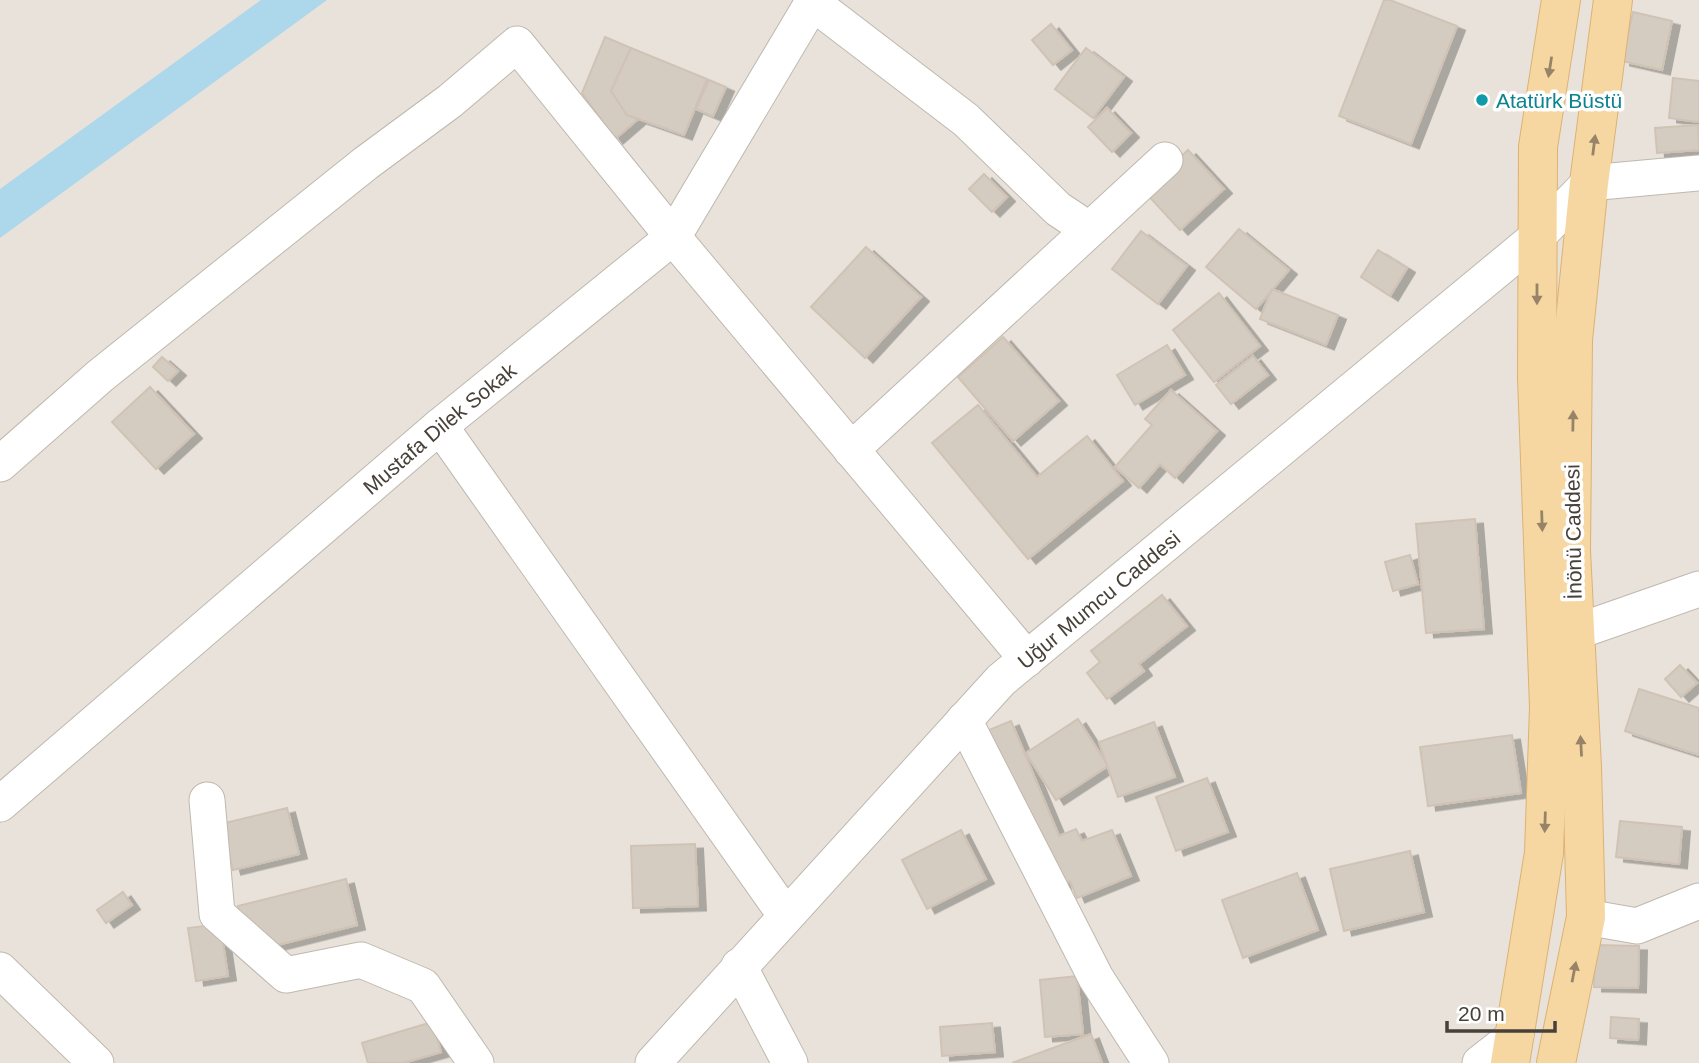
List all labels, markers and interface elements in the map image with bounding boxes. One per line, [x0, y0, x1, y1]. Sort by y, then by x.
one-way arrow [1545, 57, 1556, 79]
place label: Atatürk Büstü [1496, 89, 1622, 112]
marker: Atatürk Büstü [1474, 92, 1490, 108]
one-way arrow [1588, 134, 1599, 156]
one-way arrow [1531, 283, 1543, 305]
street label: Mustafa Dilek Sokak [358, 358, 520, 498]
one-way arrow [1567, 409, 1578, 431]
street label: İnönü Caddesi [1560, 464, 1586, 600]
one-way arrow [1537, 511, 1548, 533]
street label: Uğur Mumcu Caddesi [1013, 526, 1184, 673]
one-way arrow [1576, 735, 1587, 757]
one-way arrow [1539, 811, 1550, 833]
one-way arrow [1569, 961, 1580, 983]
scale bar [1447, 990, 1556, 1034]
text: 20 m [1458, 1002, 1505, 1025]

